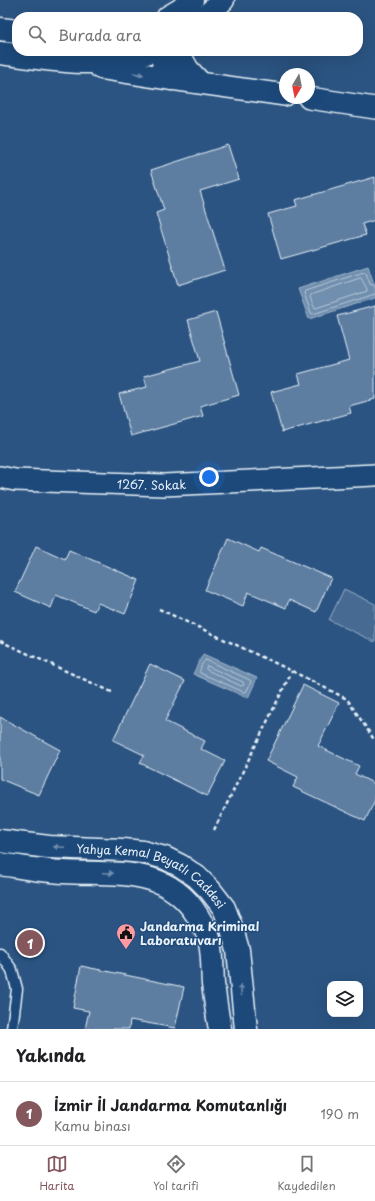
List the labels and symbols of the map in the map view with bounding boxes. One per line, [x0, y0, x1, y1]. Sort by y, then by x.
north arrow [279, 68, 315, 104]
one-way arrow [132, 71, 144, 77]
your location [199, 467, 219, 487]
street label: 1267. Sokak [117, 474, 187, 494]
street label: Yahya Kemal Beyatlı Caddesi [76, 839, 230, 912]
one-way arrow [53, 844, 65, 851]
one-way arrow [102, 870, 115, 876]
place label: Jandarma Kriminal Laboratuvarı [140, 917, 259, 949]
public building icon: Jandarma Kriminal Laboratuvarı [115, 922, 137, 950]
pin: 1 [17, 928, 43, 958]
one-way arrow [238, 984, 245, 996]

